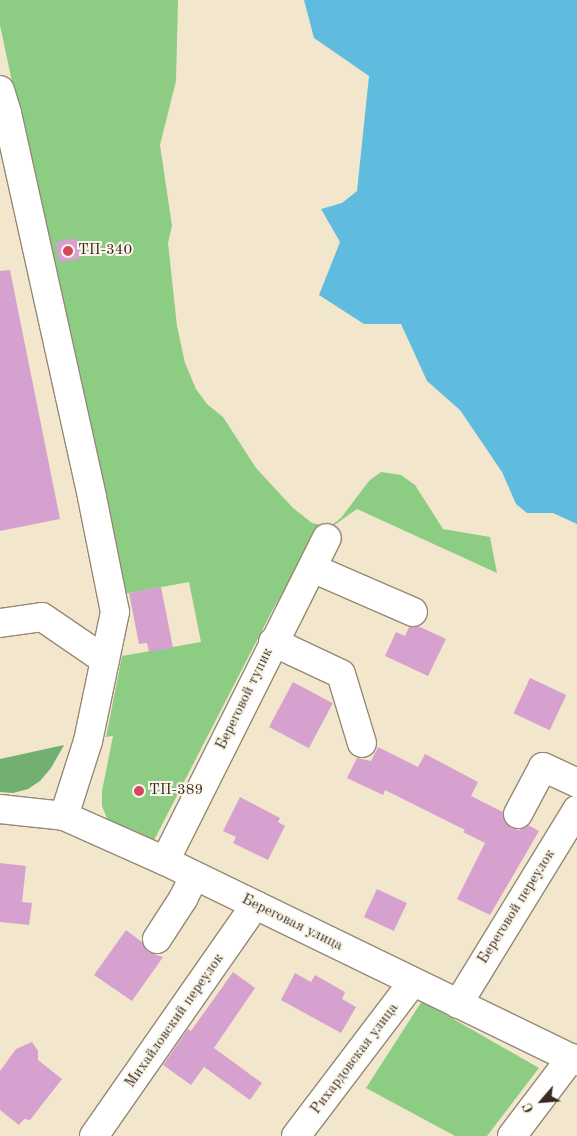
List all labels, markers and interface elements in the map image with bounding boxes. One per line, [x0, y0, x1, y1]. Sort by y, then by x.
place label: ТП-340 [78, 242, 132, 260]
marker: ТП-340 [62, 245, 74, 257]
street label: Береговой тупик [213, 645, 277, 753]
place label: ТП-389 [149, 782, 203, 800]
marker: ТП-389 [133, 785, 145, 797]
street label: Береговой переулок [474, 846, 560, 968]
street label: Береговая улица [238, 891, 346, 955]
street label: Михайловский переулок [122, 950, 228, 1092]
street label: Рихардовская улица [307, 1000, 403, 1118]
north arrow [517, 1076, 567, 1126]
text: С [520, 1101, 537, 1115]

